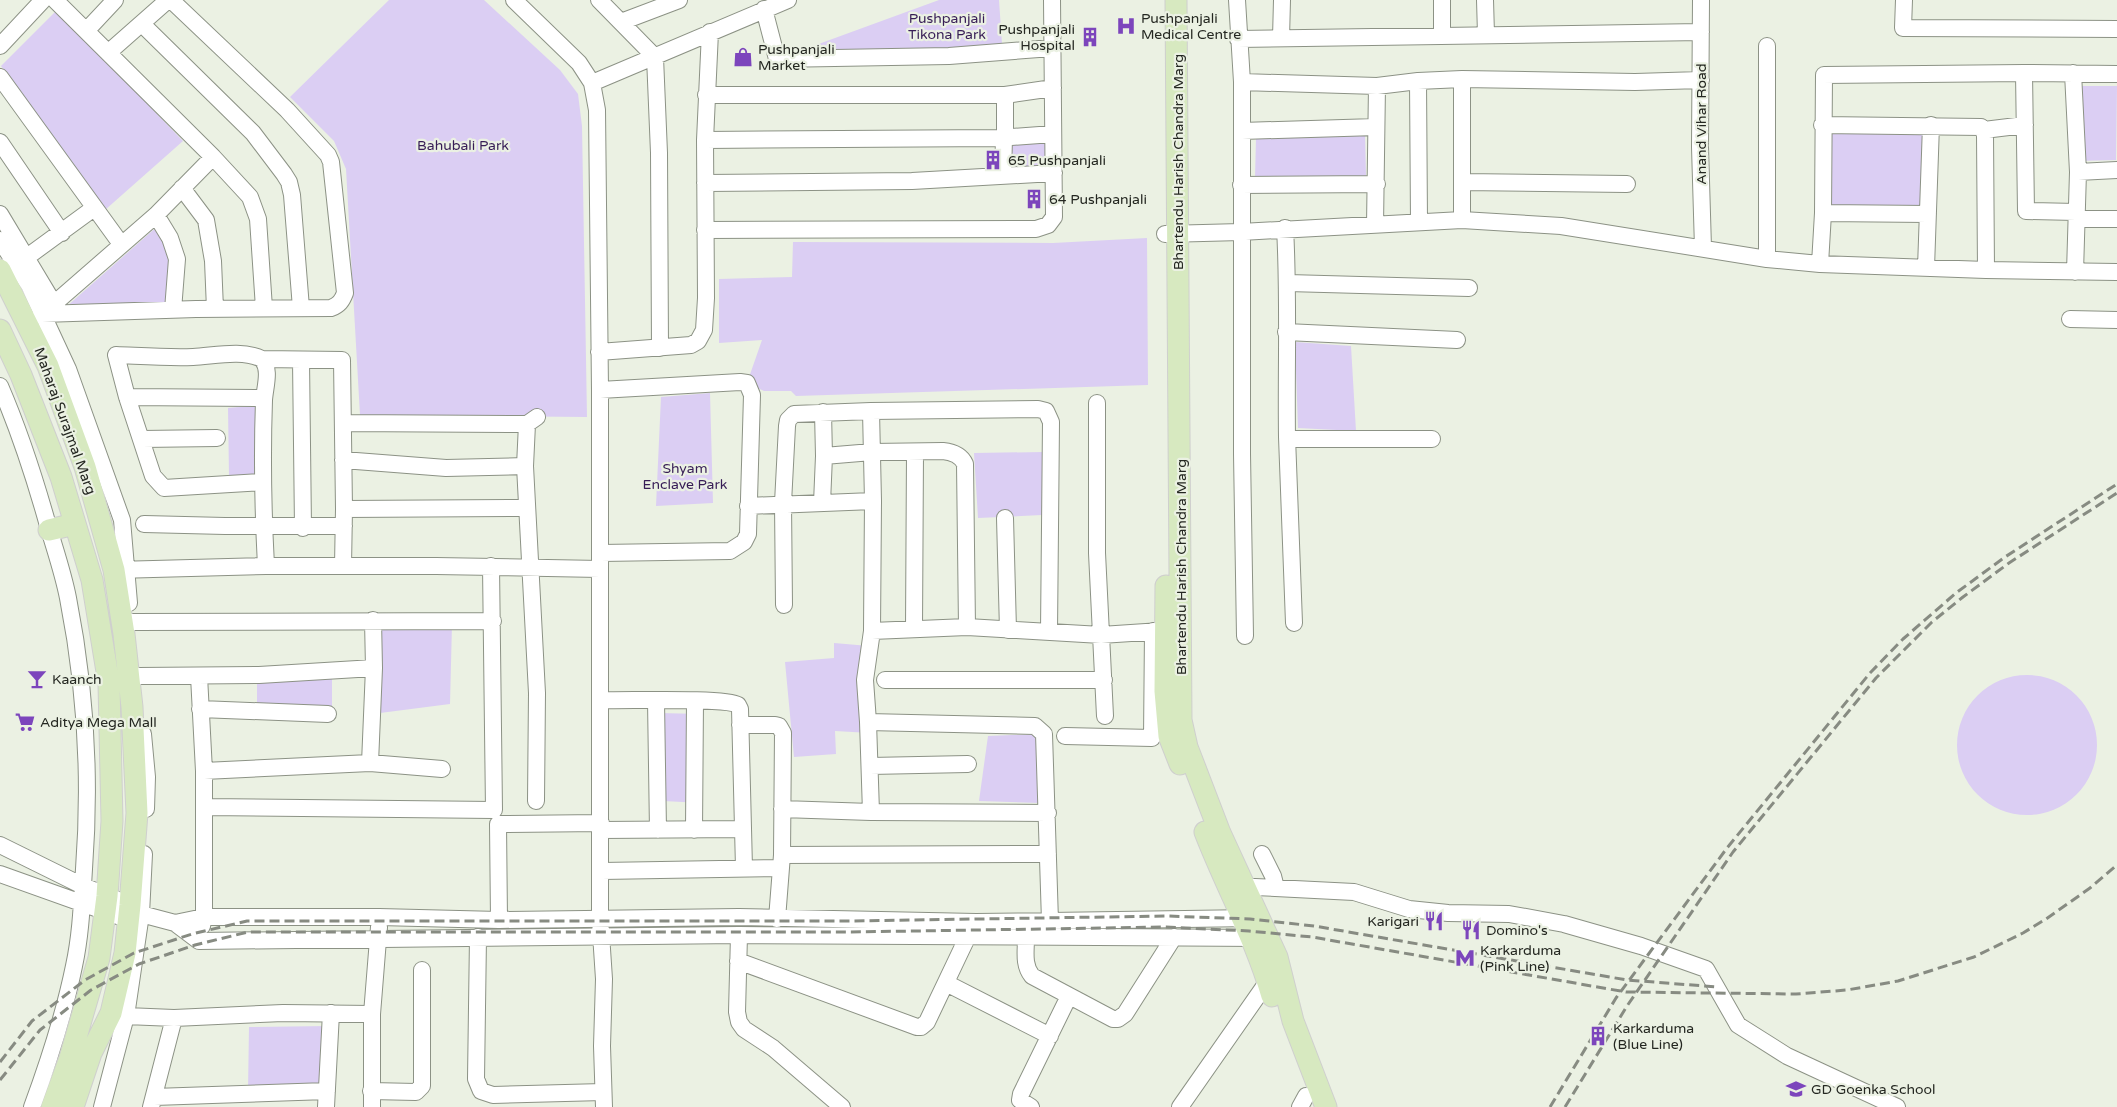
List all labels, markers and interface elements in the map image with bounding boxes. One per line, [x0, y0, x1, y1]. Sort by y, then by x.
park label: Pushpanjali Tikona Park [908, 10, 986, 43]
place label: Pushpanjali Medical Centre [1141, 10, 1241, 43]
hospital icon: Pushpanjali Medical Centre [1115, 15, 1137, 37]
place label: Pushpanjali Hospital [998, 21, 1075, 54]
building icon: Pushpanjali Hospital [1079, 26, 1101, 48]
place label: Pushpanjali Market [758, 41, 835, 74]
shop icon: Pushpanjali Market [732, 46, 754, 68]
street label: Bhartendu Harish Chandra Marg [1170, 54, 1187, 270]
street label: Anand Vihar Road [1693, 63, 1710, 185]
park label: Bahubali Park [417, 137, 509, 154]
building icon: 65 Pushpanjali [982, 149, 1004, 171]
place label: 65 Pushpanjali [1008, 152, 1106, 169]
building icon: 64 Pushpanjali [1023, 188, 1045, 210]
place label: 64 Pushpanjali [1049, 191, 1147, 208]
street label: Maharaj Surajmal Marg [30, 345, 100, 497]
street label: Bhartendu Harish Chandra Marg [1173, 459, 1190, 675]
park label: Shyam Enclave Park [643, 460, 728, 493]
bar icon: Kaanch [26, 668, 48, 690]
place label: Kaanch [52, 671, 102, 688]
supermarket icon: Aditya Mega Mall [14, 711, 36, 733]
place label: Aditya Mega Mall [40, 714, 157, 731]
restaurant icon: Karigari [1423, 910, 1445, 932]
place label: Karigari [1367, 913, 1419, 930]
restaurant icon: Domino's [1460, 919, 1482, 941]
place label: Domino's [1486, 922, 1548, 939]
place label: Karkarduma (Pink Line) [1480, 942, 1561, 975]
metro station icon: Karkarduma (Pink Line) [1454, 947, 1476, 969]
place label: Karkarduma (Blue Line) [1613, 1020, 1694, 1053]
building icon: Karkarduma (Blue Line) [1587, 1025, 1609, 1047]
school or university icon: GD Goenka School [1785, 1078, 1807, 1100]
place label: GD Goenka School [1811, 1081, 1935, 1098]

